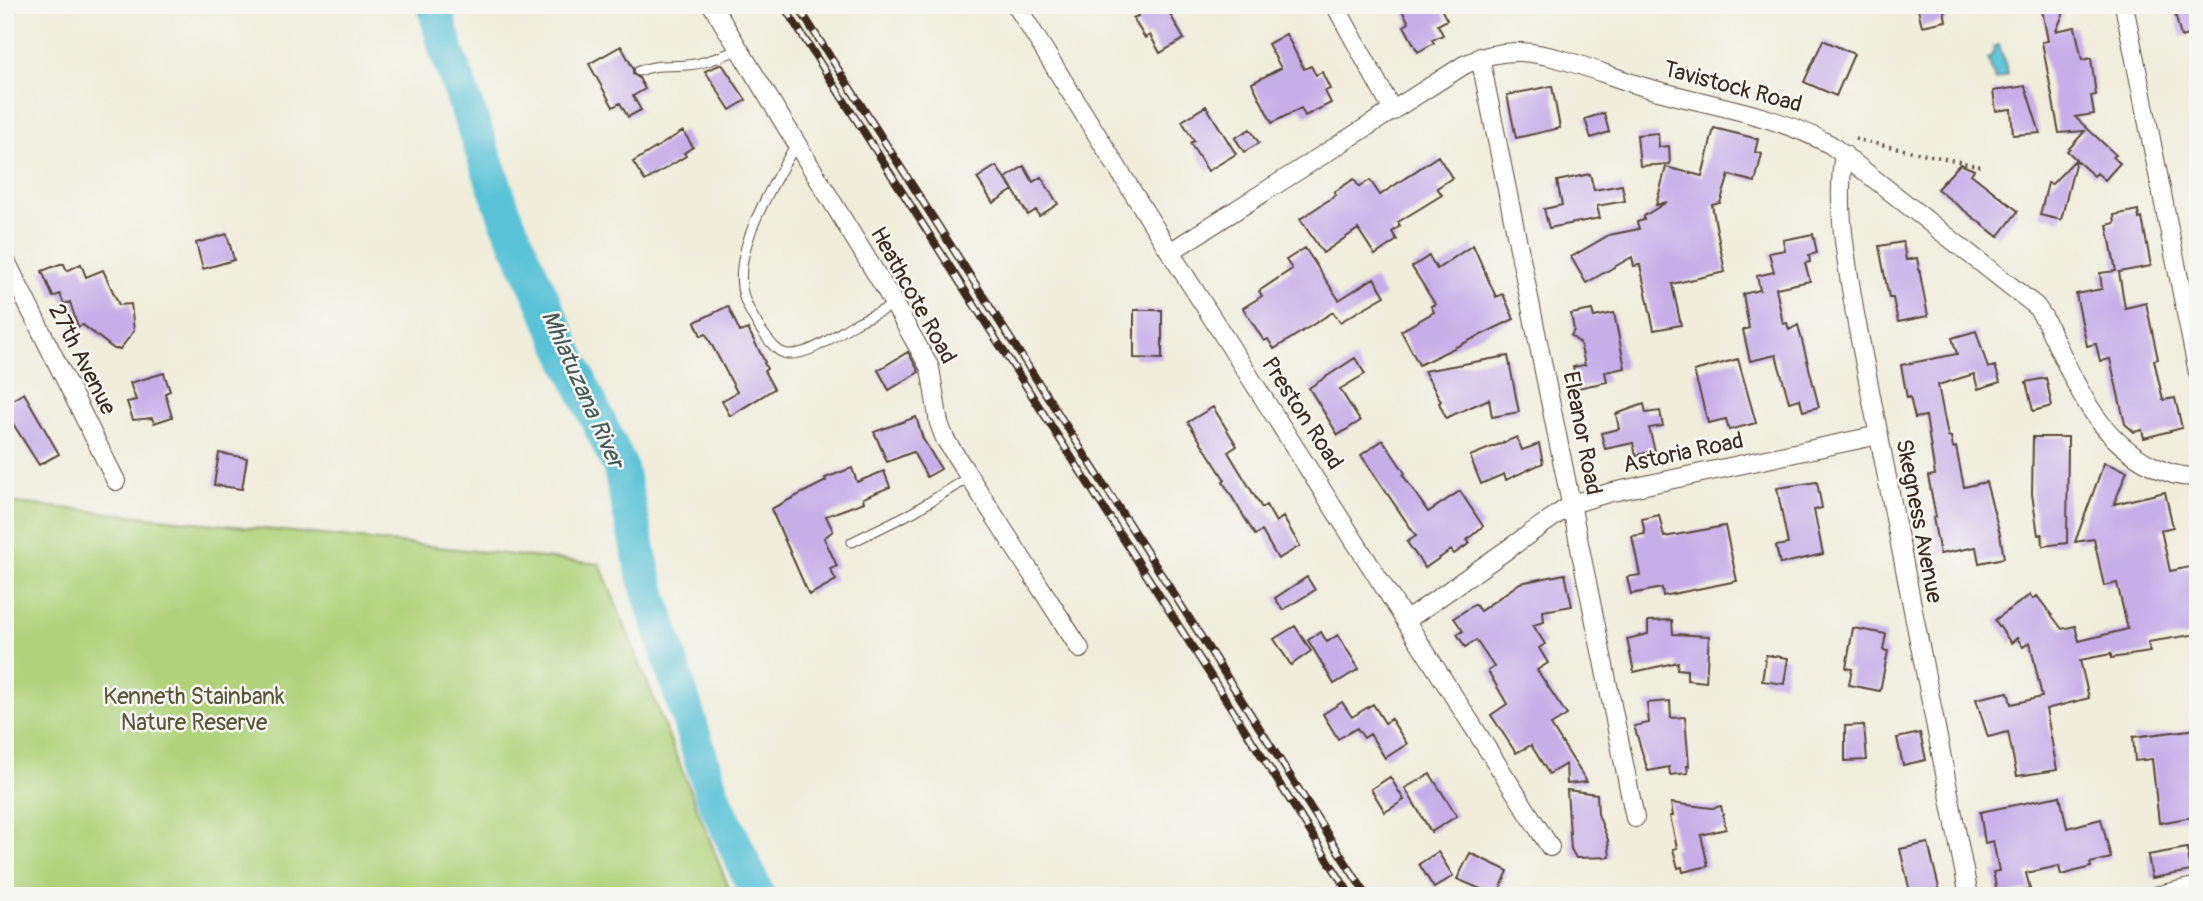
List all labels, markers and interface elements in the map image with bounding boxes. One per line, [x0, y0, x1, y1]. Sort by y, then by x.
street label: Tavistock Road [1660, 54, 1805, 119]
street label: Heathcote Road [864, 222, 963, 369]
street label: 27th Avenue [42, 299, 123, 420]
water label: Mhlatuzana River [535, 306, 632, 476]
street label: Preston Road [1255, 351, 1350, 475]
street label: Eleanor Road [1556, 369, 1609, 497]
street label: Astoria Road [1620, 426, 1746, 479]
street label: Skegness Avenue [1889, 437, 1950, 606]
park label: Kenneth Stainbank Nature Reserve [103, 682, 285, 737]

